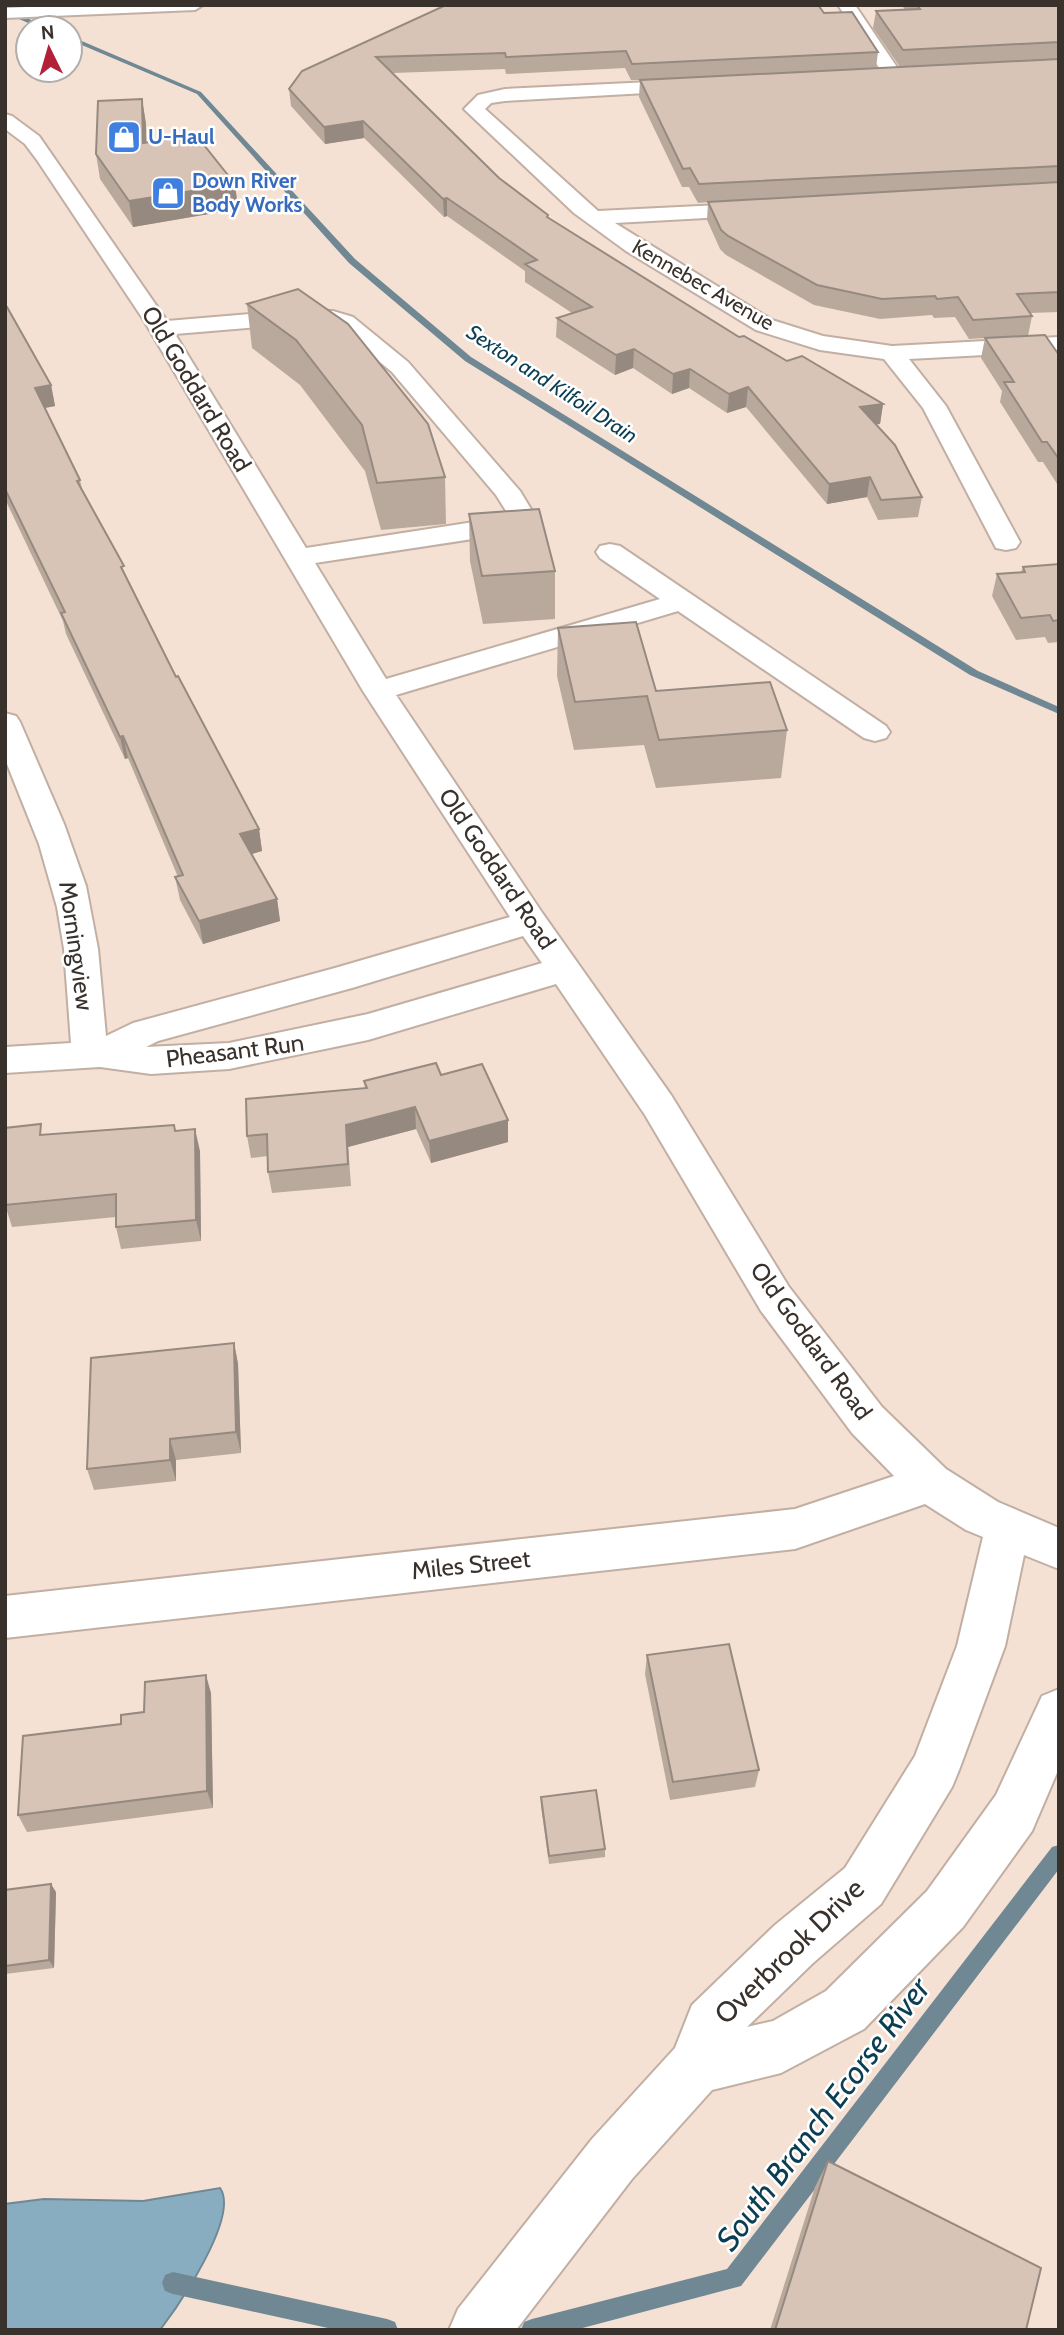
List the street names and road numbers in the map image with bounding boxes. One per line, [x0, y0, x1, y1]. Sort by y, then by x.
street label: Kennebec Avenue [628, 234, 779, 335]
street label: Old Goddard Road [136, 301, 257, 477]
street label: Old Goddard Road [433, 783, 562, 955]
street label: Morningview [53, 879, 100, 1013]
street label: Pheasant Run [164, 1028, 306, 1073]
street label: Old Goddard Road [744, 1256, 878, 1425]
street label: Miles Street [410, 1544, 532, 1585]
street label: Overbrook Drive [707, 1871, 871, 2031]

